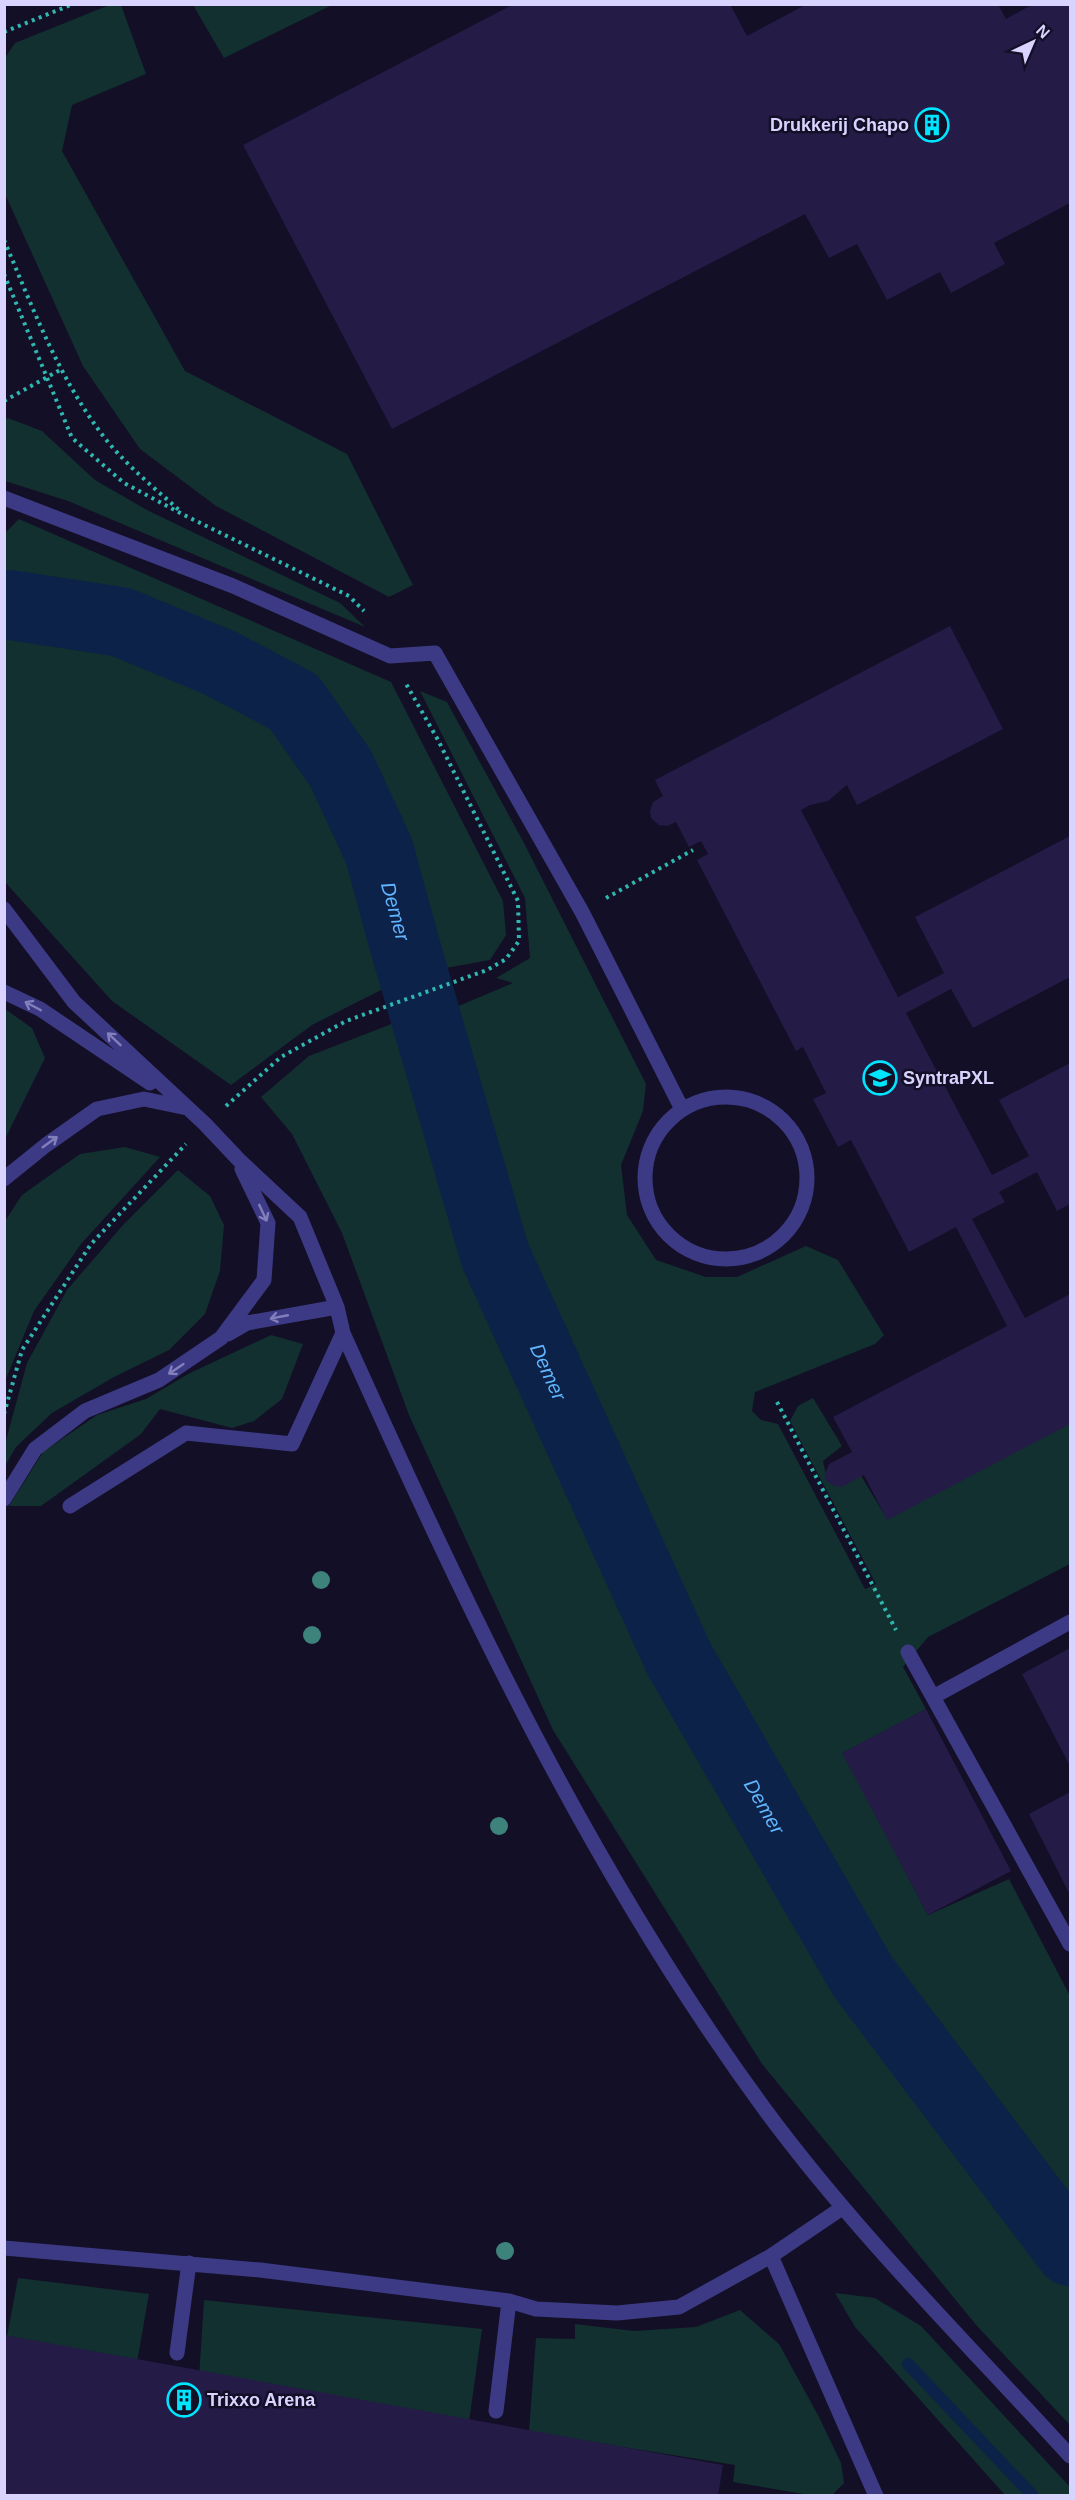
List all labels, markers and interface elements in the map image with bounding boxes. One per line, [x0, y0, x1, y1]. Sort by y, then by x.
north arrow [1003, 12, 1063, 72]
text: N [1033, 21, 1053, 42]
building icon: Drukkerij Chapo [914, 107, 950, 143]
place label: Drukkerij Chapo [770, 115, 909, 135]
water label: Demer [377, 880, 414, 945]
one-way arrow [25, 1000, 43, 1012]
one-way arrow [107, 1032, 122, 1046]
school or university icon: SyntraPXL [862, 1060, 898, 1096]
place label: SyntraPXL [903, 1068, 994, 1088]
one-way arrow [41, 1136, 57, 1149]
one-way arrow [258, 1204, 270, 1222]
one-way arrow [270, 1312, 290, 1323]
water label: Demer [526, 1340, 571, 1405]
one-way arrow [168, 1363, 184, 1375]
water label: Demer [740, 1775, 790, 1839]
building icon: Trixxo Arena [166, 2382, 202, 2418]
place label: Trixxo Arena [207, 2390, 316, 2410]

